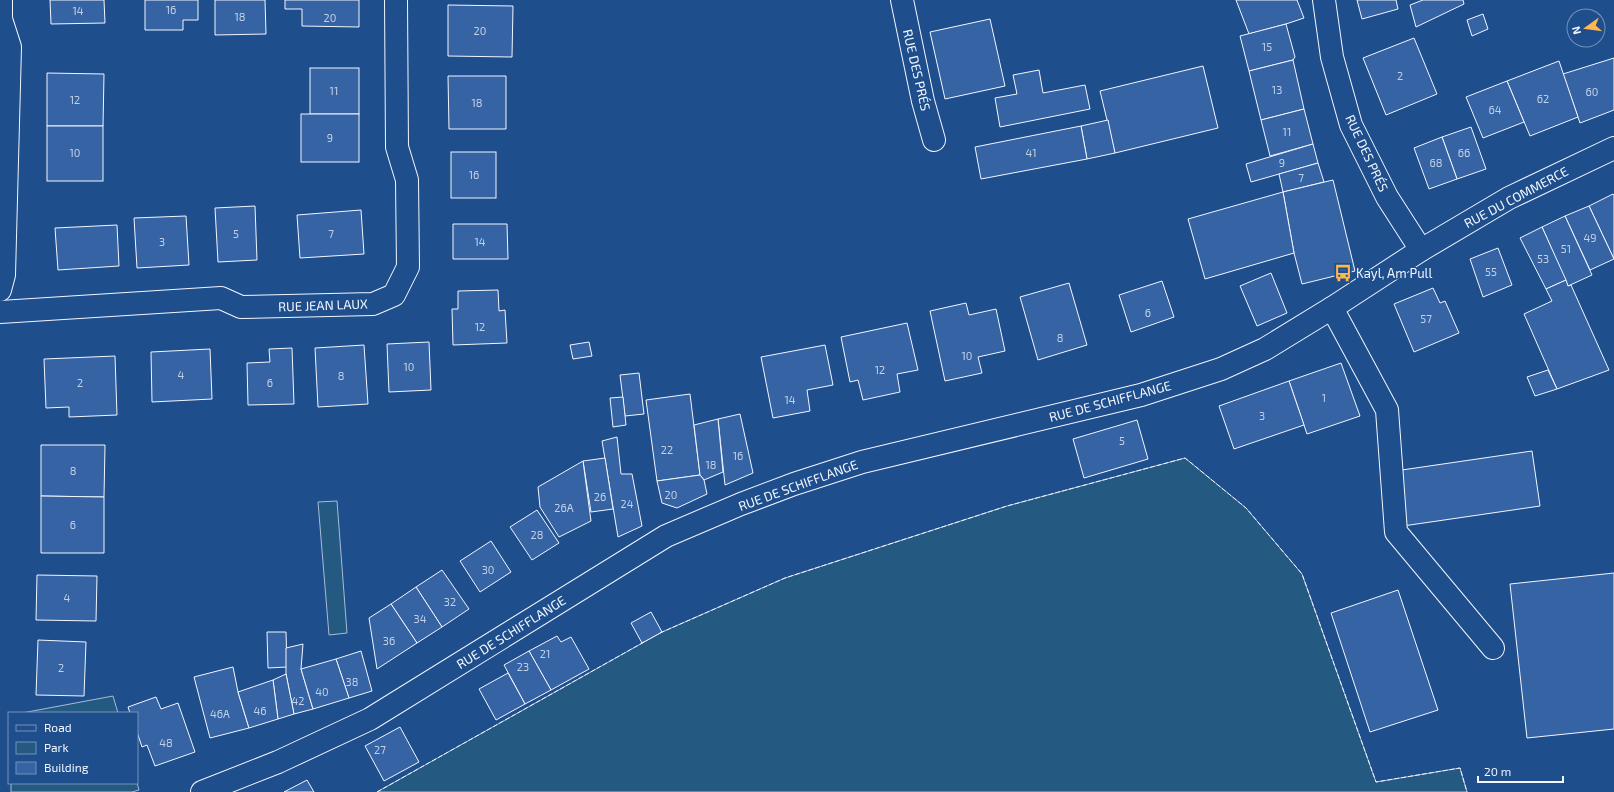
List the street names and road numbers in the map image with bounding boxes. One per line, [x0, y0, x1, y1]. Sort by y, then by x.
street label: RUE DES PRÉS [900, 27, 935, 112]
street label: RUE DES PRÉS [1342, 111, 1393, 194]
street label: RUE DU COMMERCE [1461, 163, 1571, 231]
street label: RUE JEAN LAUX [278, 295, 368, 315]
street label: RUE DE SCHIFFLANGE [1047, 377, 1173, 425]
street label: RUE DE SCHIFFLANGE [736, 456, 860, 514]
street label: RUE DE SCHIFFLANGE [453, 592, 569, 672]

